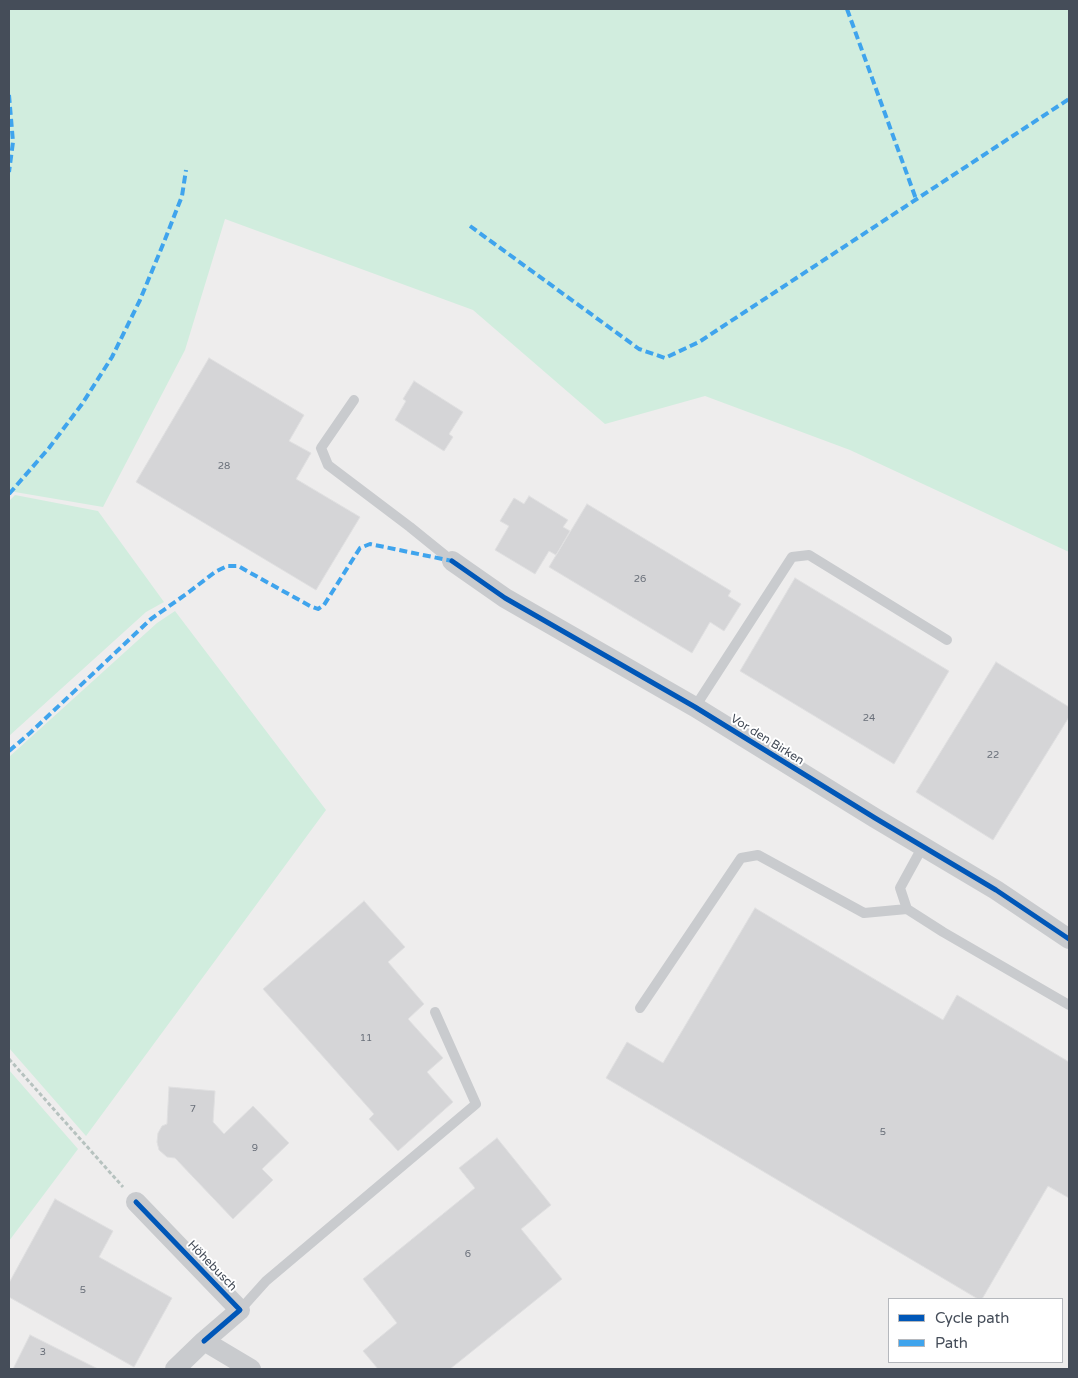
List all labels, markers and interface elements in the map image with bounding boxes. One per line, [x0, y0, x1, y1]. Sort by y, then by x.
house number: 28 [218, 460, 230, 472]
house number: 26 [634, 573, 646, 585]
street label: Vor den Birken [728, 712, 806, 768]
house number: 24 [863, 712, 875, 724]
house number: 22 [987, 749, 999, 761]
house number: 11 [360, 1032, 372, 1044]
house number: 7 [190, 1103, 196, 1115]
house number: 5 [880, 1126, 886, 1138]
house number: 9 [252, 1142, 258, 1154]
street label: Höhebusch [184, 1238, 240, 1294]
house number: 6 [465, 1248, 471, 1260]
house number: 5 [80, 1284, 86, 1296]
legend [888, 1298, 1063, 1363]
text: Cycle path [935, 1309, 1009, 1327]
text: Path [935, 1334, 968, 1352]
house number: 3 [40, 1346, 46, 1358]

